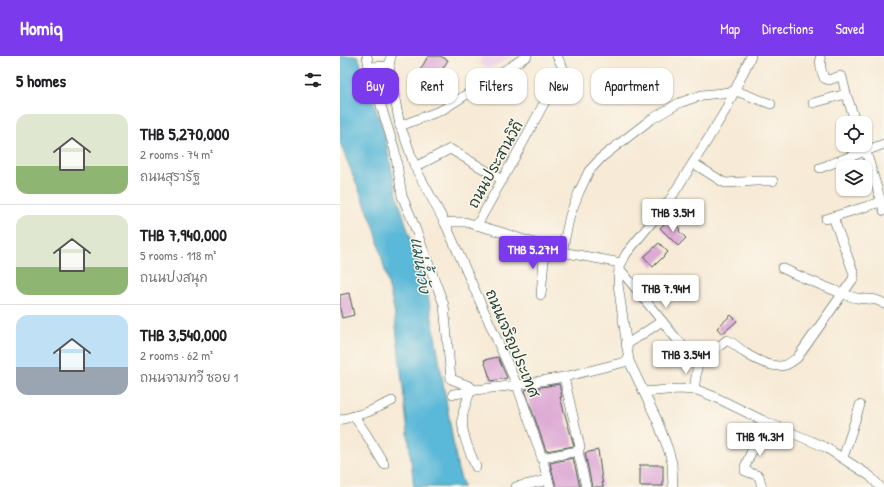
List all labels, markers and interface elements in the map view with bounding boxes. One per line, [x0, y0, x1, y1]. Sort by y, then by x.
text: Homiq [20, 15, 63, 41]
text: Map [720, 19, 740, 38]
text: Directions [762, 19, 813, 38]
text: Saved [835, 19, 864, 38]
chip: Buy [352, 68, 399, 104]
chip: Rent [407, 68, 458, 104]
chip: Filters [466, 68, 527, 104]
chip: New [535, 68, 583, 104]
chip: Apartment [591, 68, 673, 104]
text: 5 homes [16, 69, 66, 92]
icon: filters [302, 69, 324, 91]
street label: ถนนประสานวิถี [462, 116, 528, 212]
map controls [836, 116, 872, 196]
button: locate [836, 116, 872, 152]
text: THB 5,270,000 [140, 122, 229, 145]
icon: home [48, 130, 96, 178]
text: 2 rooms · 74 m² [140, 145, 213, 163]
button: layers [836, 160, 872, 196]
text: ถนนสุรารัฐ [140, 167, 200, 185]
pin: THB 3.5M [632, 199, 714, 233]
text: THB 3.5M [651, 203, 695, 221]
text: THB 7,940,000 [140, 223, 227, 246]
icon: home [48, 231, 96, 279]
water label: แม่น้ำวัง [406, 235, 440, 297]
pin: THB 5.27M [487, 236, 579, 270]
text: THB 5.27M [508, 240, 558, 258]
text: 5 rooms · 118 m² [140, 246, 216, 264]
text: ถนนปงสนุก [140, 268, 208, 286]
pin: THB 7.94M [620, 275, 712, 309]
text: THB 7.94M [642, 279, 690, 297]
street label: ถนนเจริญประเทศ [481, 286, 546, 401]
text: THB 3,540,000 [140, 323, 227, 346]
icon: home [48, 331, 96, 379]
pin: THB 3.54M [640, 341, 732, 375]
text: THB 3.54M [662, 345, 710, 363]
text: 2 rooms · 62 m² [140, 346, 213, 364]
text: ถนนจามทวี ซอย 1 [140, 368, 238, 386]
pin: THB 14.3M [714, 423, 806, 457]
text: THB 14.3M [736, 427, 784, 445]

